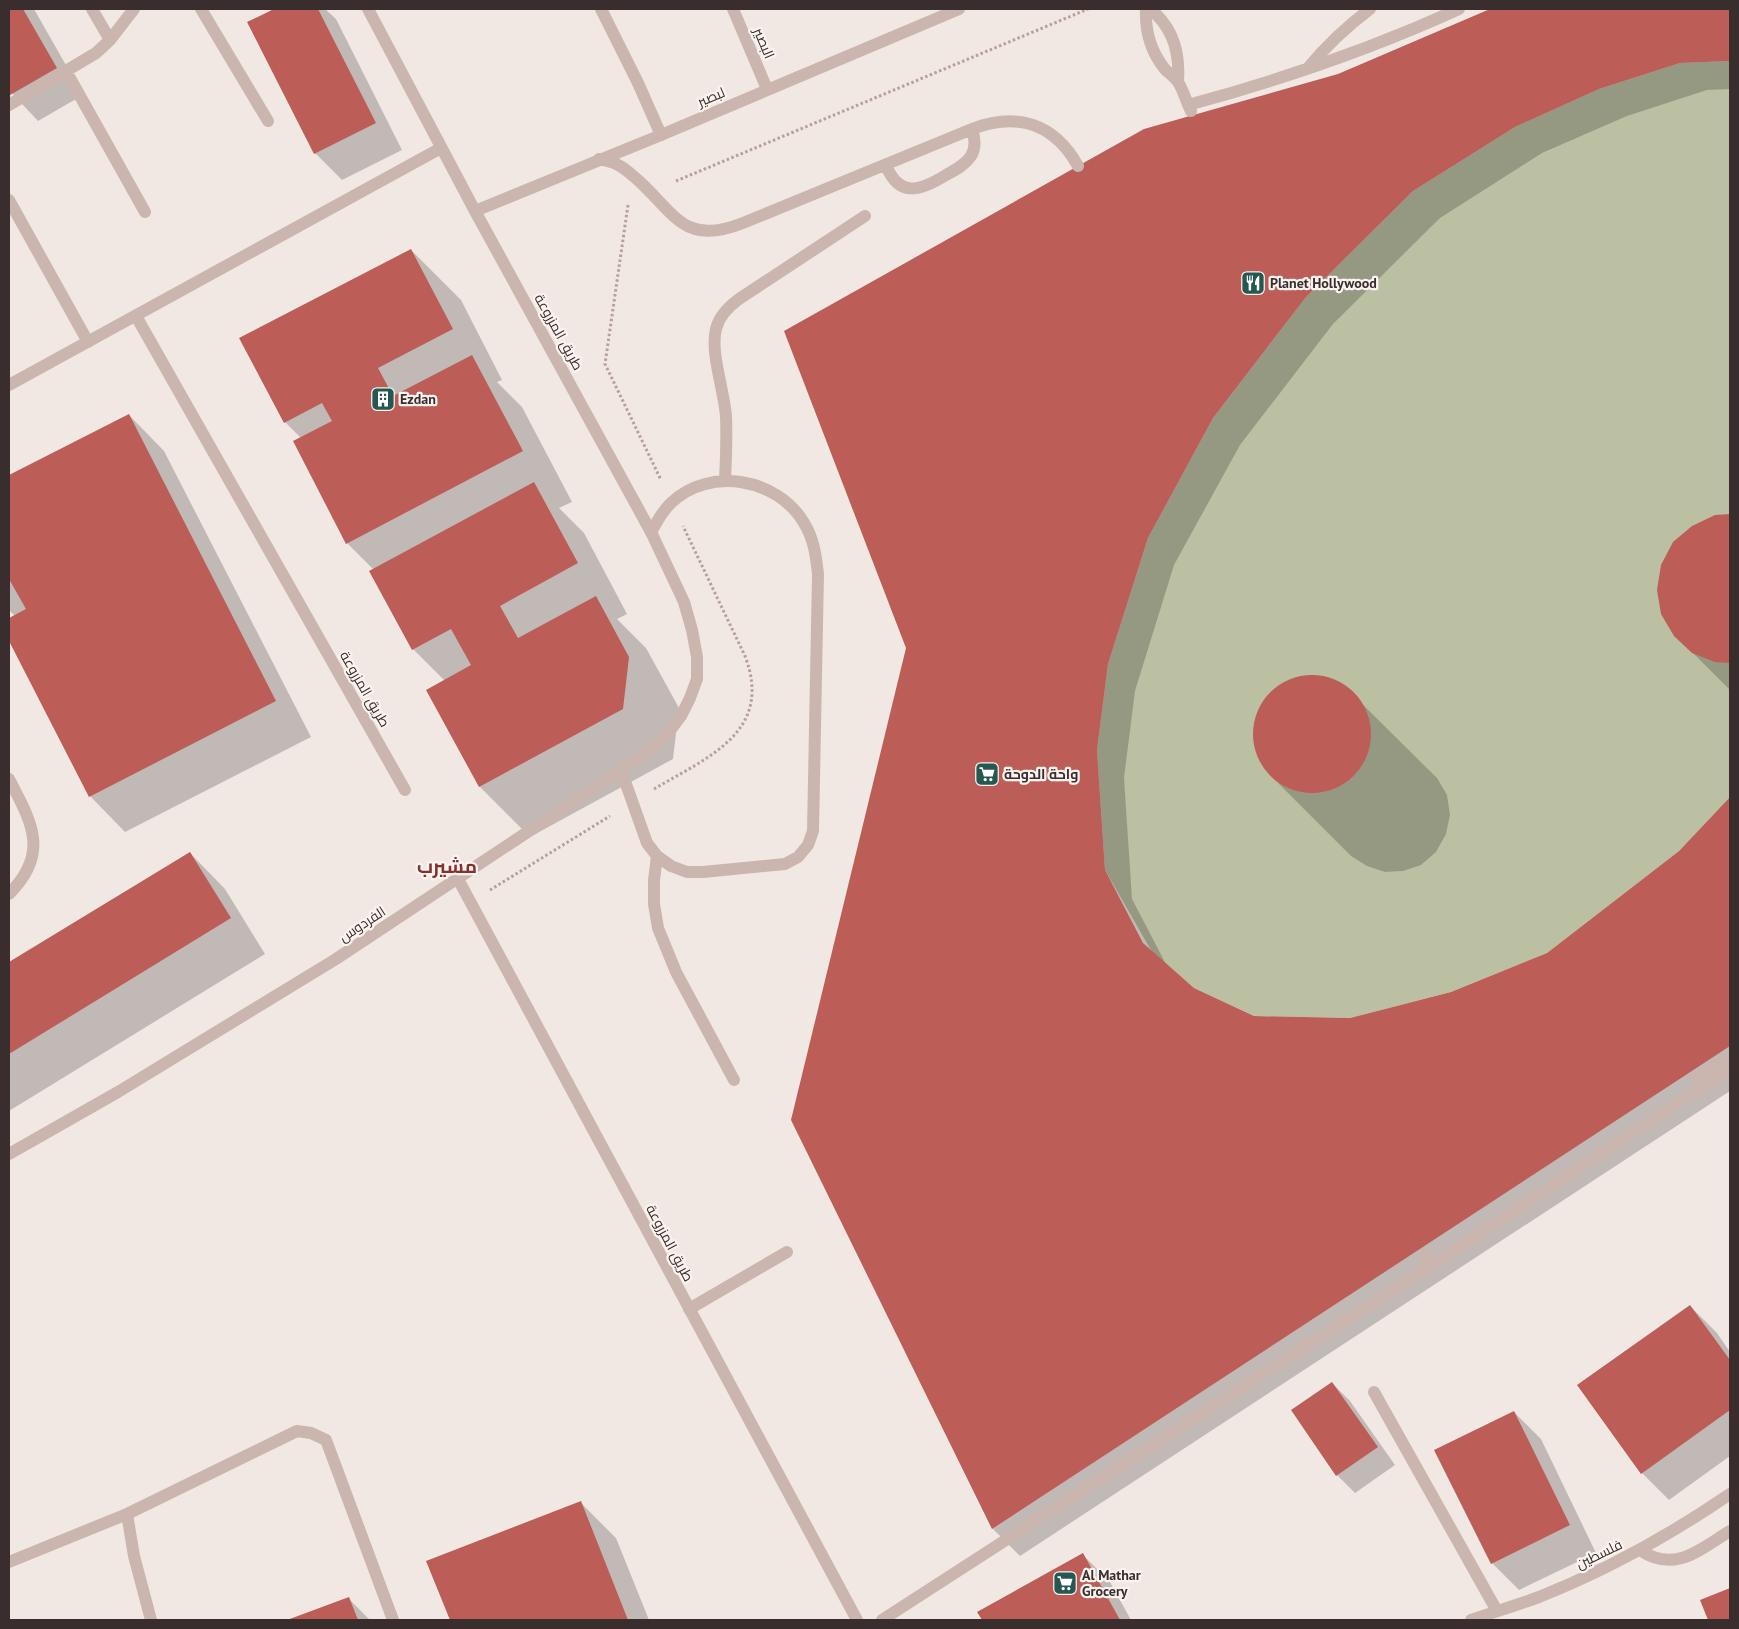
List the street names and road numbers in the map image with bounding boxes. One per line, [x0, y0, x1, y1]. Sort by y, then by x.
street label: البصير [749, 24, 779, 61]
street label: لبصير [694, 83, 728, 111]
street label: طريق المزروعة [531, 291, 587, 373]
street label: طريق المزروعة [336, 648, 394, 730]
street label: الفردوس [335, 902, 389, 946]
street label: طريق المزروعة [642, 1201, 698, 1285]
street label: فلسطين [1573, 1535, 1625, 1573]

